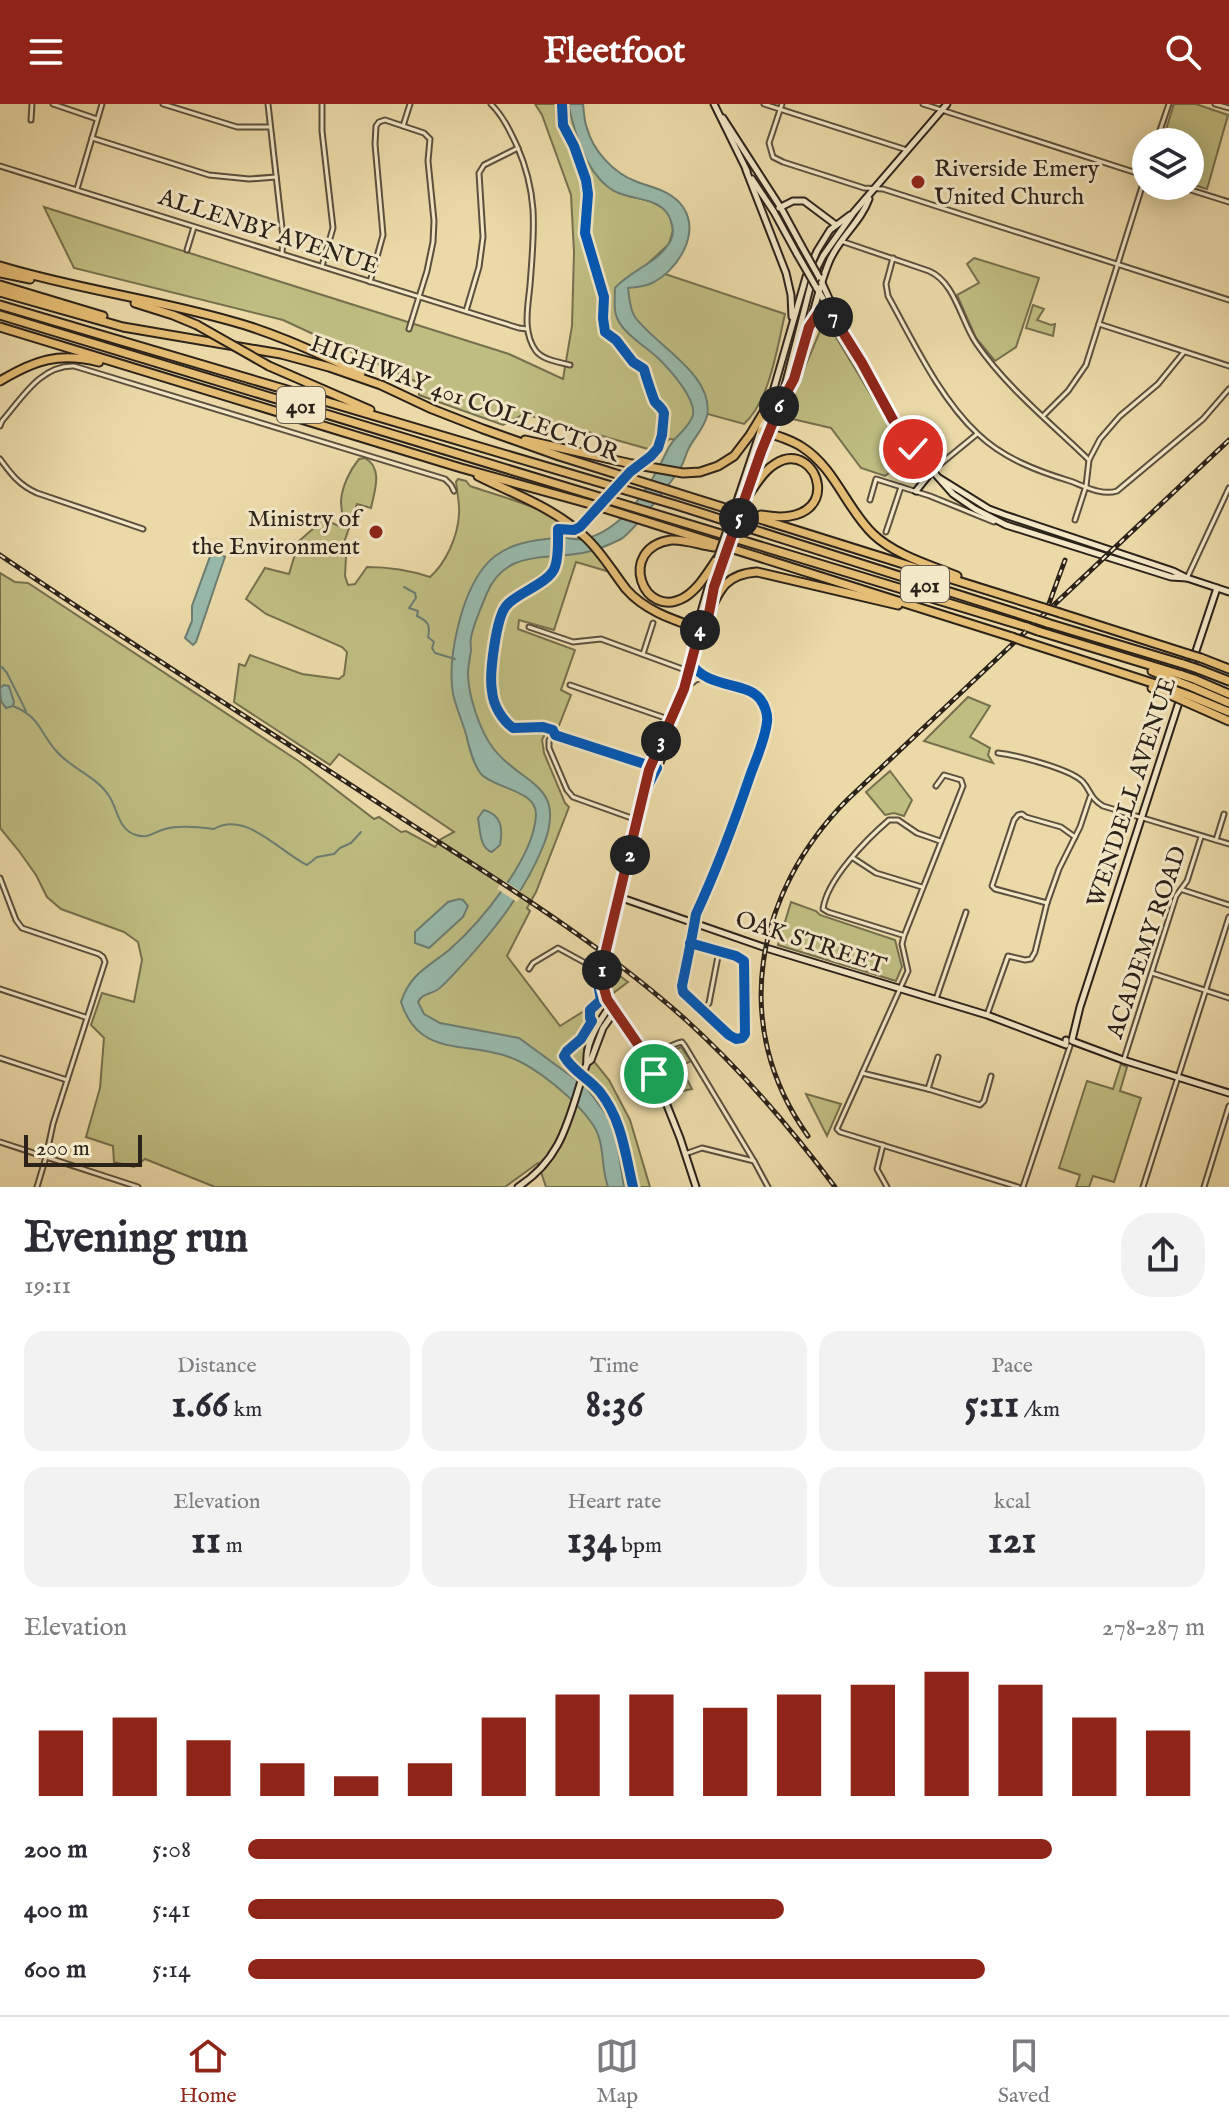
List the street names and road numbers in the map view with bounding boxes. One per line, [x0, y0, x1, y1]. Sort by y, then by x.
street label: ALLENBY AVENUE [154, 182, 383, 283]
street label: HIGHWAY 401 COLLECTOR [306, 329, 624, 470]
road number: 401 [277, 387, 325, 423]
road number: 401 [901, 566, 949, 602]
street label: WENDELL AVENUE [1081, 673, 1184, 912]
street label: ACADEMY ROAD [1100, 842, 1195, 1044]
street label: OAK STREET [731, 904, 890, 983]

